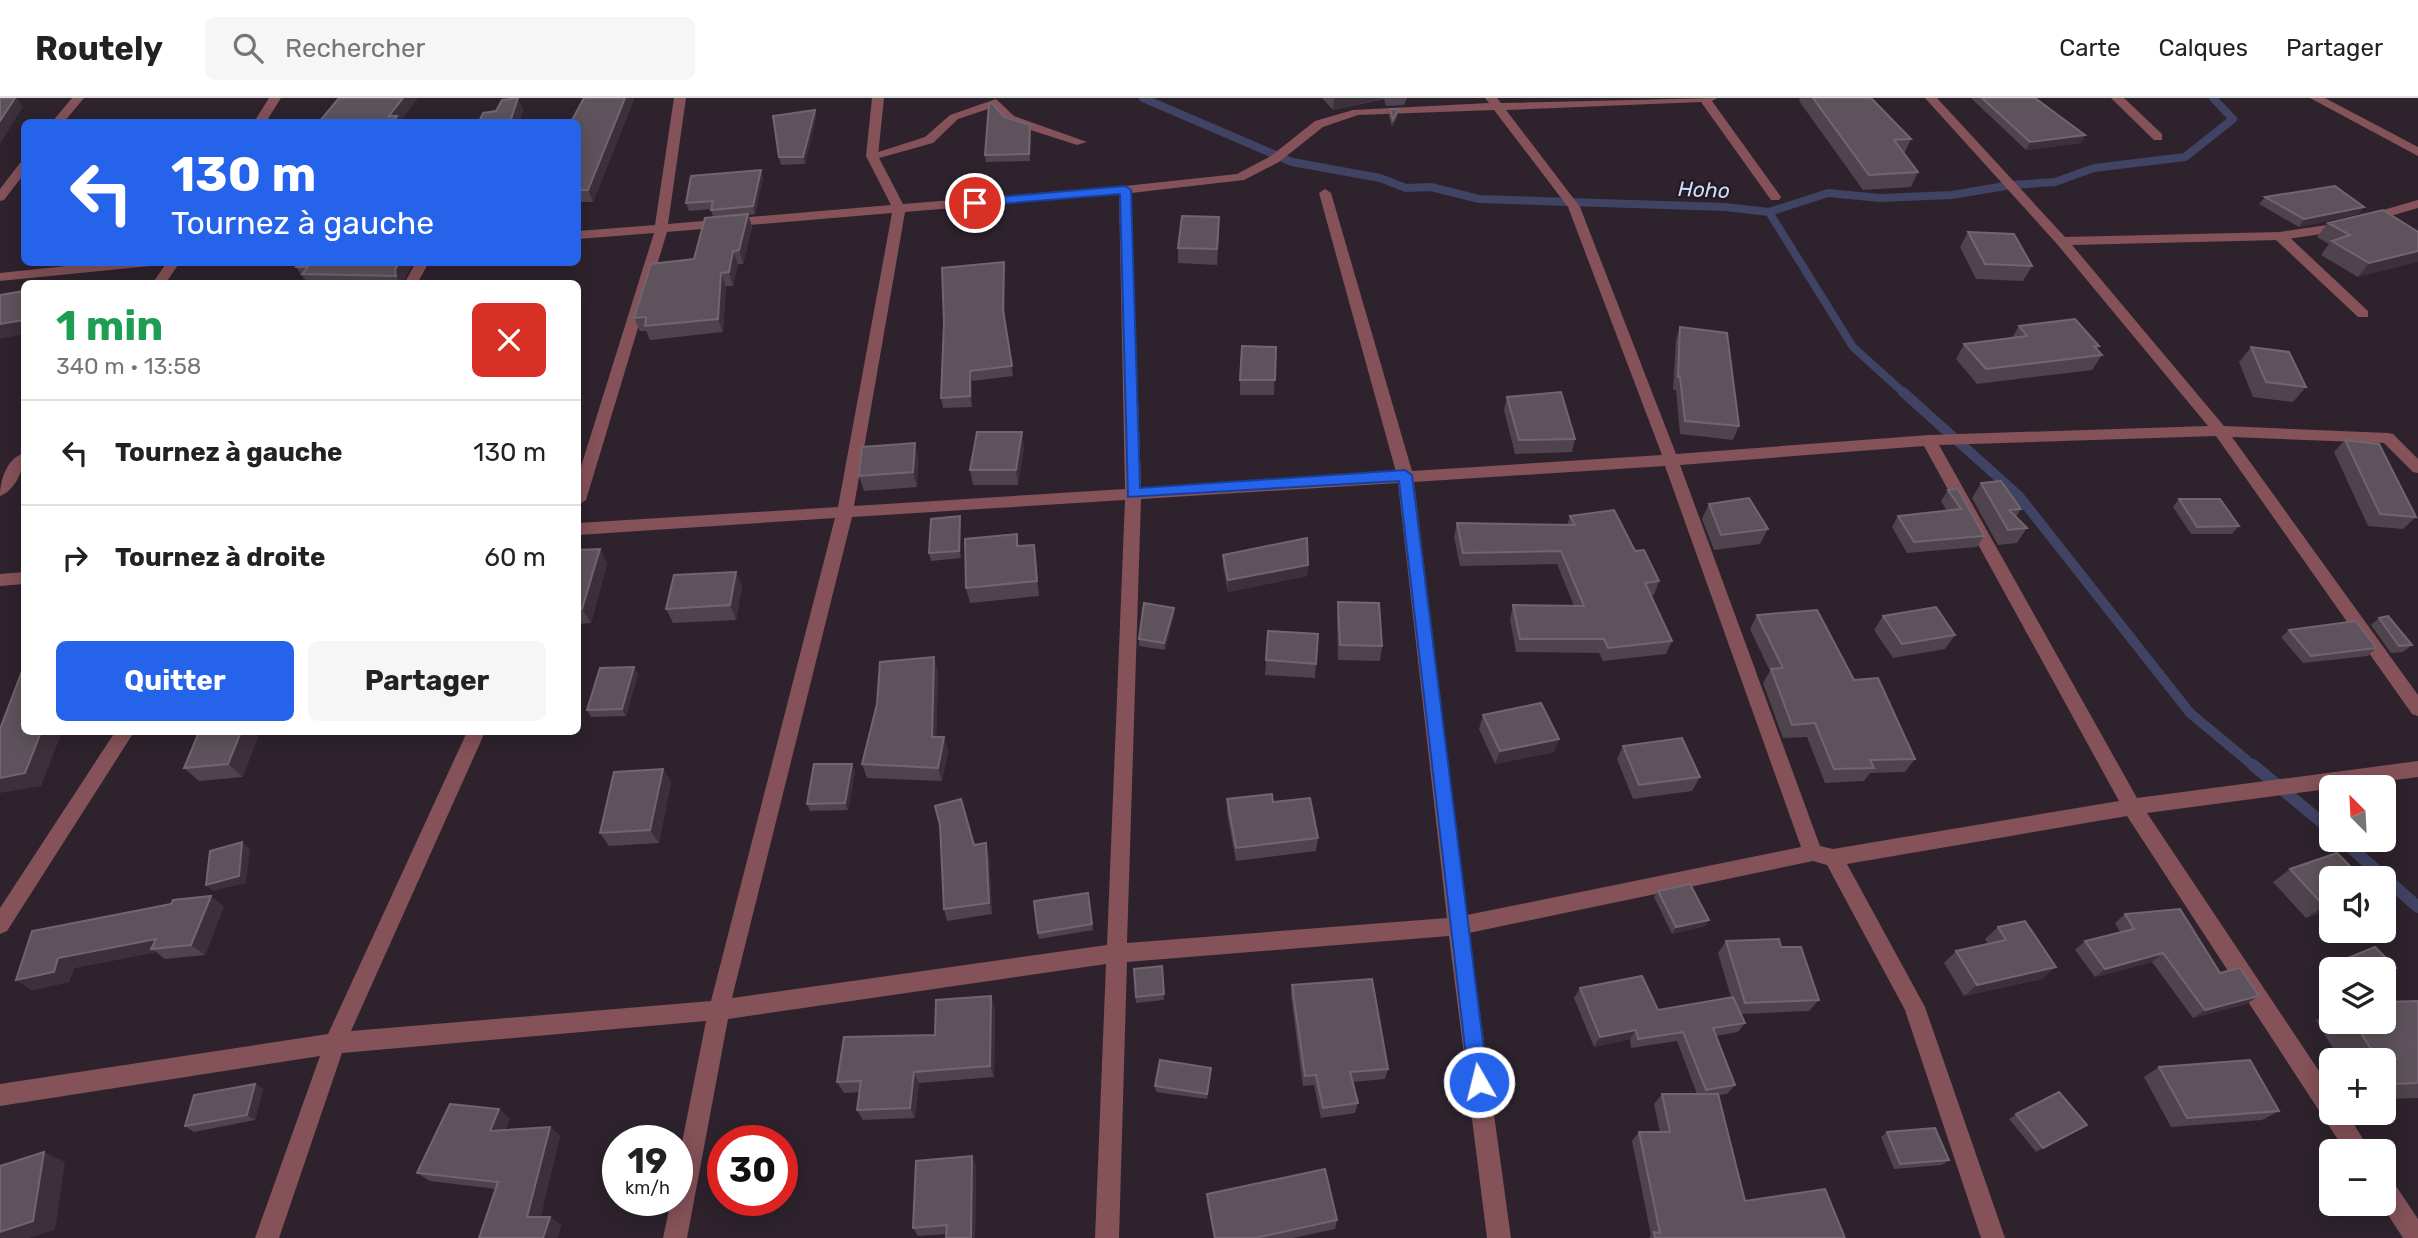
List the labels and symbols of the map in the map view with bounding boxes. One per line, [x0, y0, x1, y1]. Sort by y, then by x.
pin [945, 173, 1005, 233]
water label: Hoho [1678, 176, 1730, 203]
north arrow [2319, 775, 2396, 852]
position arrow [1442, 1045, 1516, 1119]
speed limit sign: 30 [707, 1125, 798, 1216]

